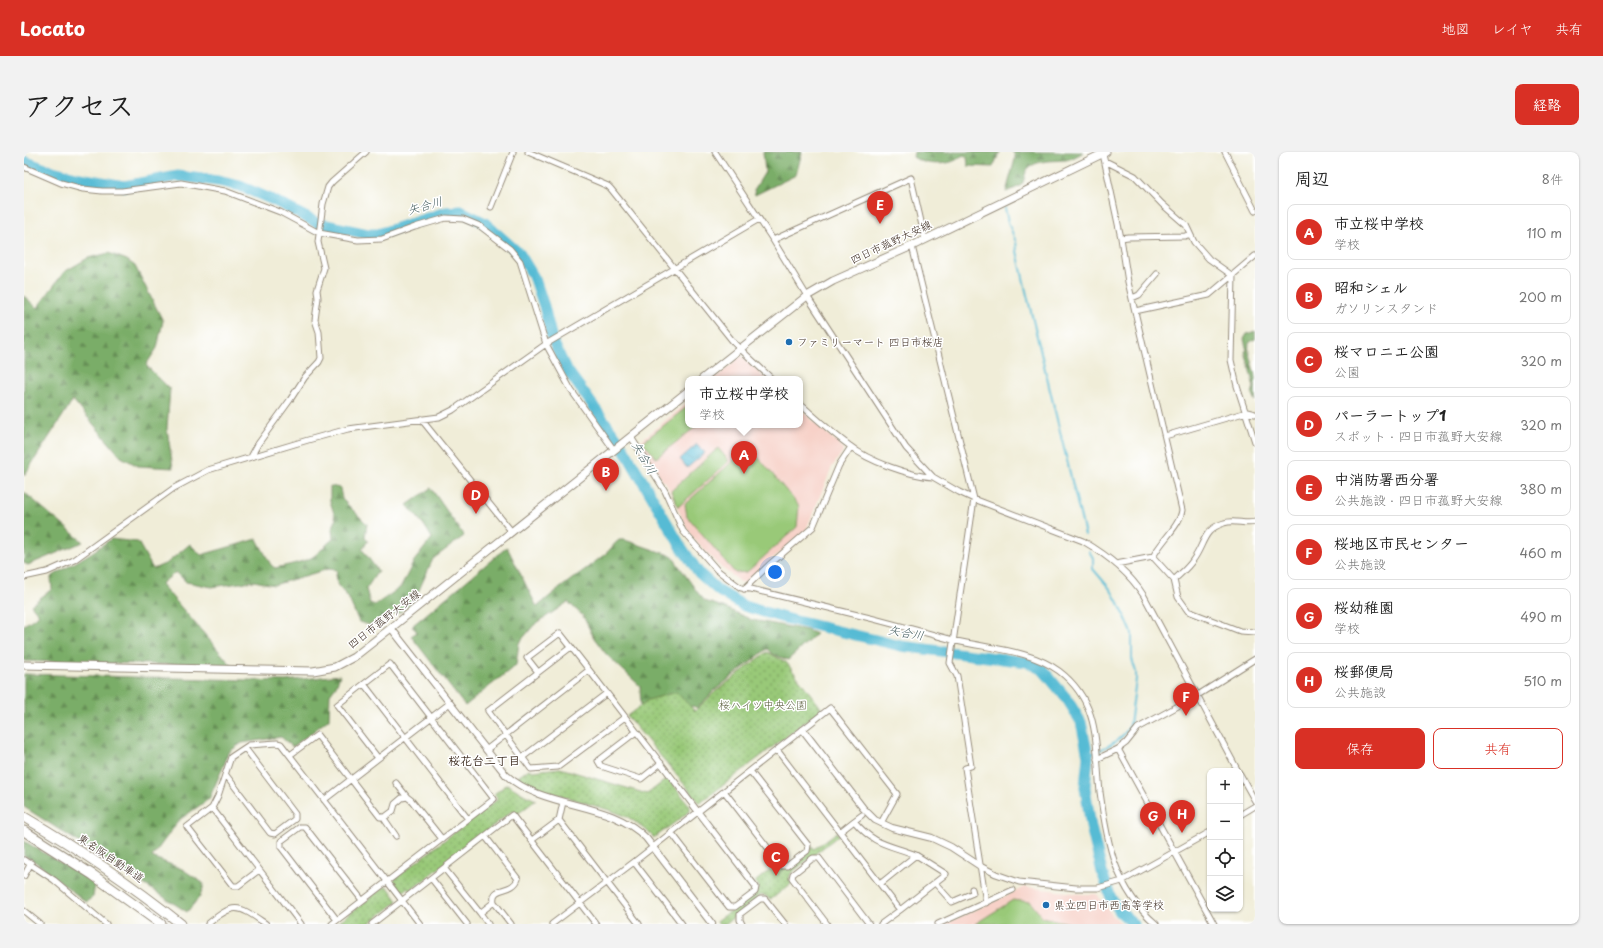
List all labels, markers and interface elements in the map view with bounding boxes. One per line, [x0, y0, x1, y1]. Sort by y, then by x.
text: Locato [20, 14, 85, 42]
text: 地図 [1442, 18, 1470, 39]
text: レイヤ [1492, 18, 1533, 39]
text: 共有 [1555, 18, 1583, 39]
text: アクセス [24, 83, 134, 126]
button: 経路 [1515, 84, 1579, 125]
text: 周辺 [1295, 165, 1329, 191]
text: 8件 [1542, 169, 1563, 188]
water label: 矢合川 [405, 191, 445, 219]
pin: E [867, 191, 893, 224]
text: 市立桜中学校 [1334, 211, 1424, 234]
street label: 四日市菰野大安線 [847, 215, 934, 268]
text: A [1304, 223, 1314, 242]
text: 110 m [1527, 223, 1562, 242]
text: 学校 [1334, 234, 1360, 253]
text: 昭和シェル [1334, 275, 1408, 298]
text: B [1305, 287, 1313, 306]
text: 200 m [1519, 287, 1562, 306]
text: ガソリンスタンド [1334, 298, 1438, 317]
place label: ファミリーマート 四日市桜店 [797, 333, 944, 350]
marker: ファミリーマート 四日市桜店 [784, 337, 794, 347]
text: 桜マロニエ公園 [1334, 339, 1439, 362]
text: C [1304, 351, 1314, 370]
text: 320 m [1520, 351, 1562, 370]
text: 公園 [1334, 362, 1360, 381]
popup [685, 376, 803, 428]
text: 市立桜中学校 [699, 381, 789, 404]
text: パーラートップ1 [1334, 403, 1446, 426]
text: 学校 [699, 404, 725, 423]
text: D [1304, 415, 1314, 434]
text: 320 m [1520, 415, 1562, 434]
text: スポット · 四日市菰野大安線 [1334, 426, 1502, 445]
water label: 矢合川 [628, 437, 662, 478]
pin: A [731, 441, 757, 474]
pin: B [593, 458, 619, 491]
text: 中消防署西分署 [1334, 467, 1439, 490]
text: E [1305, 479, 1313, 498]
text: 380 m [1519, 479, 1562, 498]
pin: D [463, 481, 489, 514]
text: 公共施設 · 四日市菰野大安線 [1334, 490, 1502, 509]
text: 桜地区市民センター [1334, 531, 1469, 554]
text: F [1305, 543, 1313, 562]
text: 460 m [1519, 543, 1562, 562]
text: 公共施設 [1334, 554, 1386, 573]
your location [765, 562, 785, 582]
street label: 四日市菰野大安線 [344, 585, 424, 652]
text: 桜幼稚園 [1334, 595, 1394, 618]
text: G [1304, 607, 1314, 626]
text: 490 m [1520, 607, 1562, 626]
text: 学校 [1334, 618, 1360, 637]
water label: 矢合川 [887, 620, 925, 644]
text: 桜郵便局 [1334, 659, 1394, 682]
text: H [1304, 671, 1314, 690]
text: 510 m [1523, 671, 1562, 690]
text: 公共施設 [1334, 682, 1386, 701]
pin: F [1173, 683, 1199, 716]
park label: 桜ハイツ中央公園 [719, 696, 807, 713]
button: 保存 [1295, 728, 1425, 769]
button: 共有 [1433, 728, 1563, 769]
district label: 桜花台二丁目 [448, 751, 520, 769]
map controls [1207, 768, 1243, 912]
button: + [1207, 768, 1243, 804]
pin: H [1169, 800, 1195, 833]
pin: G [1140, 802, 1166, 835]
button: − [1207, 804, 1243, 840]
street label: 東名阪自動車道 [75, 829, 148, 886]
button: locate [1207, 840, 1243, 876]
pin: C [763, 843, 789, 876]
button: layers [1207, 876, 1243, 912]
place label: 県立四日市西高等学校 [1054, 896, 1164, 913]
marker: 県立四日市西高等学校 [1041, 900, 1051, 910]

